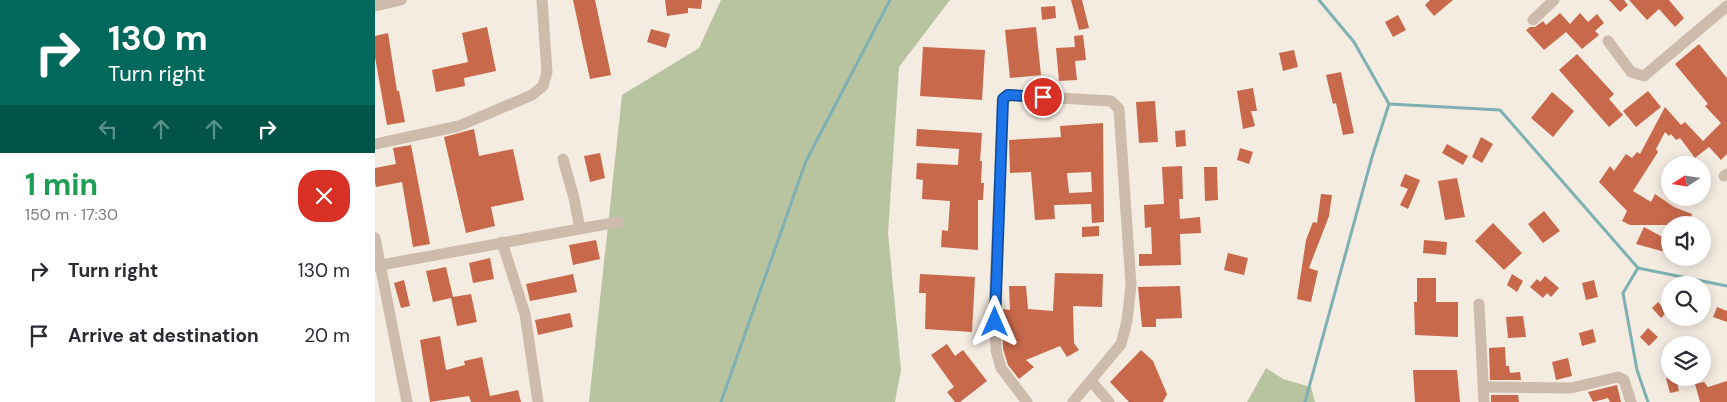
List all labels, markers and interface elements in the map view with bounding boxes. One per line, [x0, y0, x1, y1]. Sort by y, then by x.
text: 130 m [108, 15, 208, 61]
icon: right [25, 20, 90, 85]
text: Turn right [108, 59, 205, 88]
pin [1022, 76, 1064, 118]
icon: arrive [1029, 83, 1057, 111]
icon: left [94, 115, 122, 143]
icon: ahead [147, 115, 175, 143]
icon: ahead [200, 115, 228, 143]
icon: right [253, 115, 281, 143]
north arrow [1661, 156, 1711, 206]
map controls [1661, 156, 1711, 386]
text: 1 min [25, 165, 98, 204]
button: close [298, 170, 350, 222]
text: 150 m · 17:30 [25, 204, 118, 225]
button: sound [1661, 216, 1711, 266]
icon: right [25, 257, 53, 285]
text: Turn right [68, 258, 158, 283]
text: 130 m [298, 258, 350, 283]
button: search [1661, 276, 1711, 326]
position arrow [968, 295, 1020, 347]
icon: arrive [25, 322, 53, 350]
text: Arrive at destination [68, 323, 259, 348]
text: 20 m [304, 323, 350, 348]
button: layers [1661, 336, 1711, 386]

